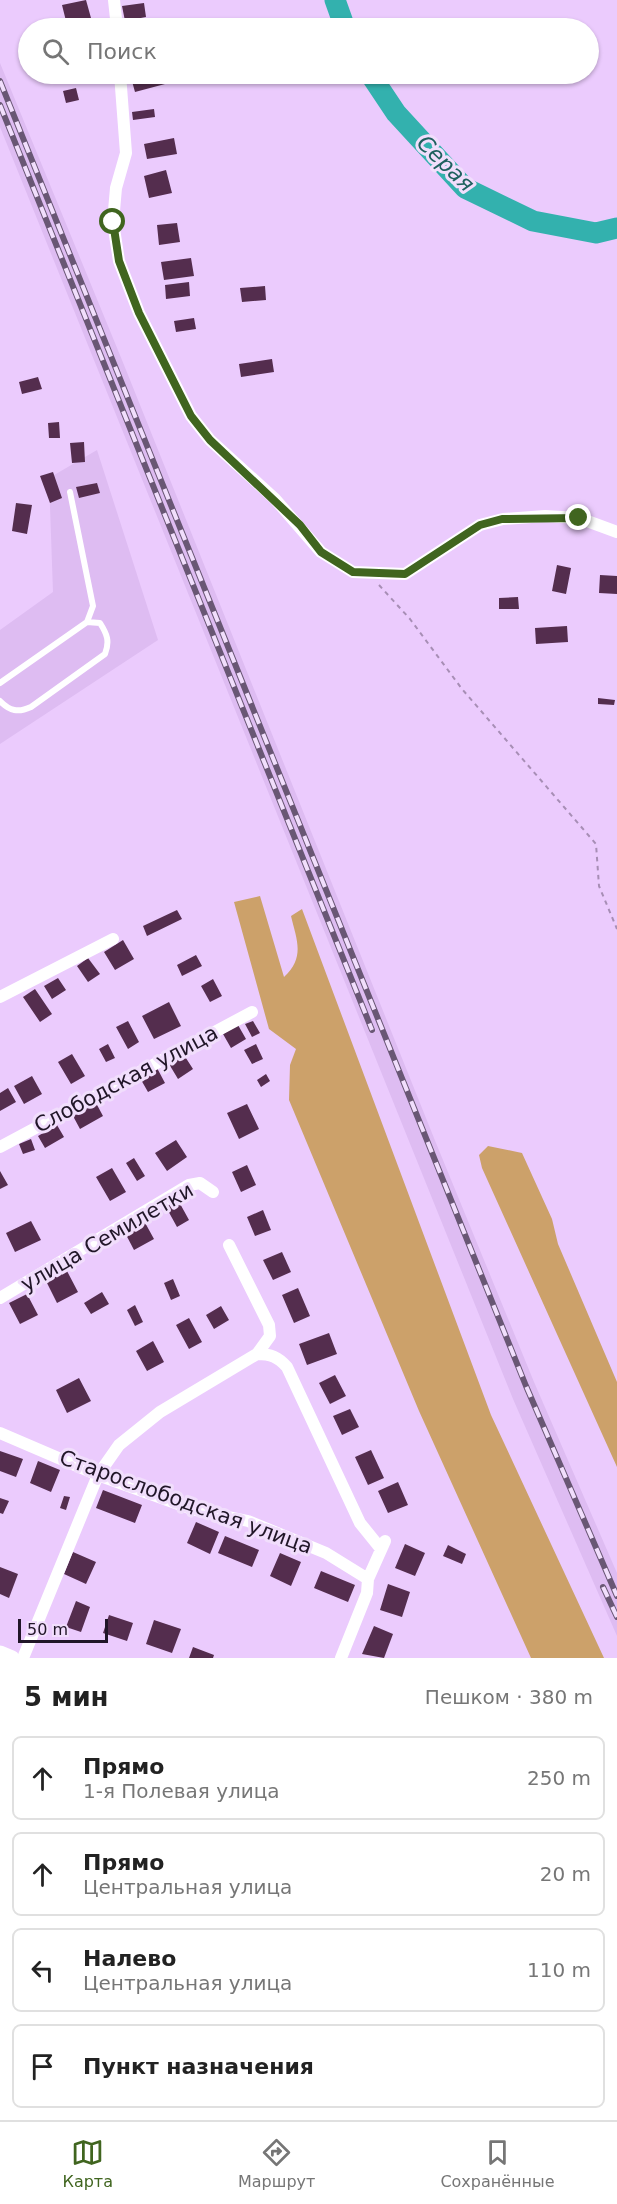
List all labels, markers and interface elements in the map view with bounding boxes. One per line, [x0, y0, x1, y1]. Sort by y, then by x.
search box [18, 18, 599, 84]
icon: search [39, 35, 72, 68]
text: Поиск [87, 39, 157, 64]
water label: Серая [412, 130, 479, 197]
route start [99, 208, 125, 234]
route end [565, 504, 591, 530]
street label: Слободская улица [30, 1020, 222, 1138]
street label: улица Семилетки [16, 1178, 198, 1296]
street label: Старослободская улица [56, 1445, 316, 1559]
scale bar [18, 1616, 108, 1644]
text: 50 m [27, 1620, 68, 1639]
text: 5 мин [24, 1682, 109, 1712]
text: Пешком · 380 m [425, 1685, 593, 1709]
text: Прямо [83, 1754, 164, 1779]
icon: ahead [26, 1762, 59, 1795]
text: 250 m [527, 1766, 591, 1790]
text: 1-я Полевая улица [83, 1779, 280, 1803]
text: Прямо [83, 1850, 164, 1875]
icon: ahead [26, 1858, 59, 1891]
text: 20 m [540, 1862, 591, 1886]
text: Центральная улица [83, 1875, 292, 1899]
text: Налево [83, 1946, 176, 1971]
icon: left [26, 1954, 59, 1987]
text: 110 m [527, 1958, 591, 1982]
text: Центральная улица [83, 1971, 292, 1995]
icon: arrive [26, 2050, 59, 2083]
text: Пункт назначения [83, 2054, 314, 2079]
tab: Карта [63, 2136, 113, 2191]
tab: Маршрут [238, 2136, 315, 2191]
tab: Сохранённые [440, 2136, 554, 2191]

